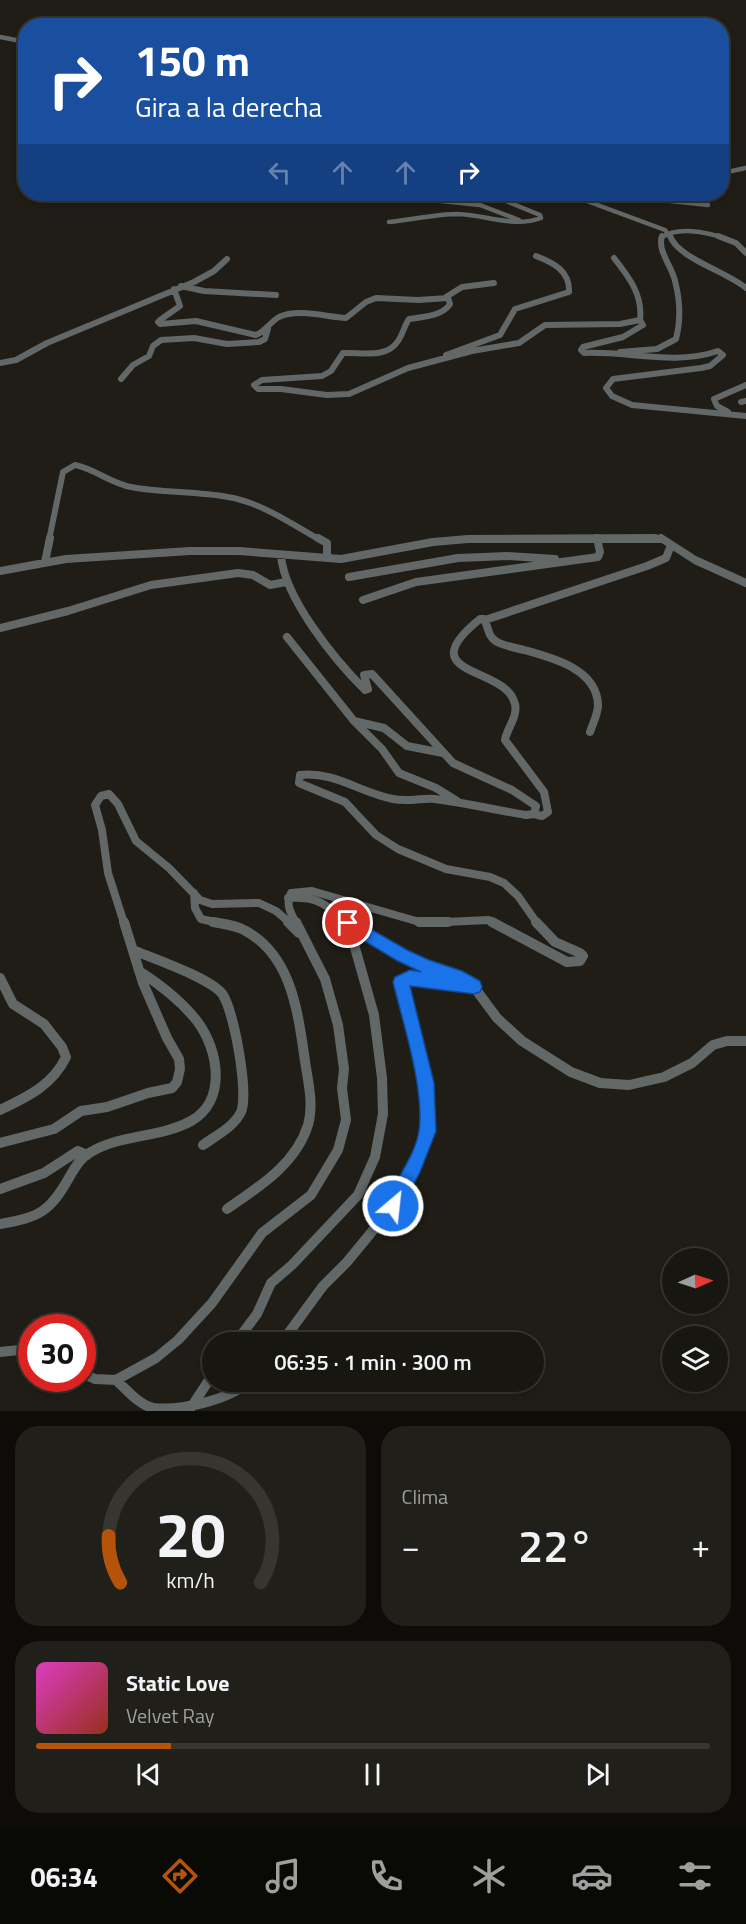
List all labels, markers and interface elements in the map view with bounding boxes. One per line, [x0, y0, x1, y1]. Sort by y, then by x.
text: 150 m [135, 28, 250, 92]
icon: right [36, 42, 114, 120]
text: Gira a la derecha [135, 86, 322, 127]
icon: left [263, 156, 296, 189]
icon: ahead [326, 156, 359, 189]
icon: ahead [389, 156, 422, 189]
icon: right [452, 156, 485, 189]
pin [322, 897, 373, 948]
icon: arrive [331, 906, 364, 939]
position arrow [361, 1174, 425, 1238]
north arrow [662, 1248, 728, 1314]
map controls [662, 1248, 728, 1392]
speed limit sign: 30 [18, 1314, 96, 1392]
button: layers [662, 1326, 728, 1392]
text: 06:35 · 1 min · 300 m [274, 1345, 472, 1379]
text: Clima [402, 1481, 448, 1512]
text: 20 [155, 1486, 225, 1581]
text: 22° [518, 1511, 594, 1579]
text: − [402, 1521, 420, 1571]
text: + [692, 1521, 710, 1571]
text: km/h [166, 1564, 215, 1596]
text: Static Love [126, 1666, 229, 1700]
text: Velvet Ray [126, 1700, 215, 1731]
icon: previous [132, 1758, 165, 1791]
icon: pause [356, 1758, 389, 1791]
icon: next [581, 1758, 614, 1791]
icon: directions [159, 1855, 201, 1897]
icon: music [262, 1855, 304, 1897]
icon: phone [365, 1855, 407, 1897]
icon: climate [468, 1855, 510, 1897]
icon: car [571, 1855, 613, 1897]
icon: filters [674, 1855, 716, 1897]
text: 06:34 [30, 1856, 98, 1897]

